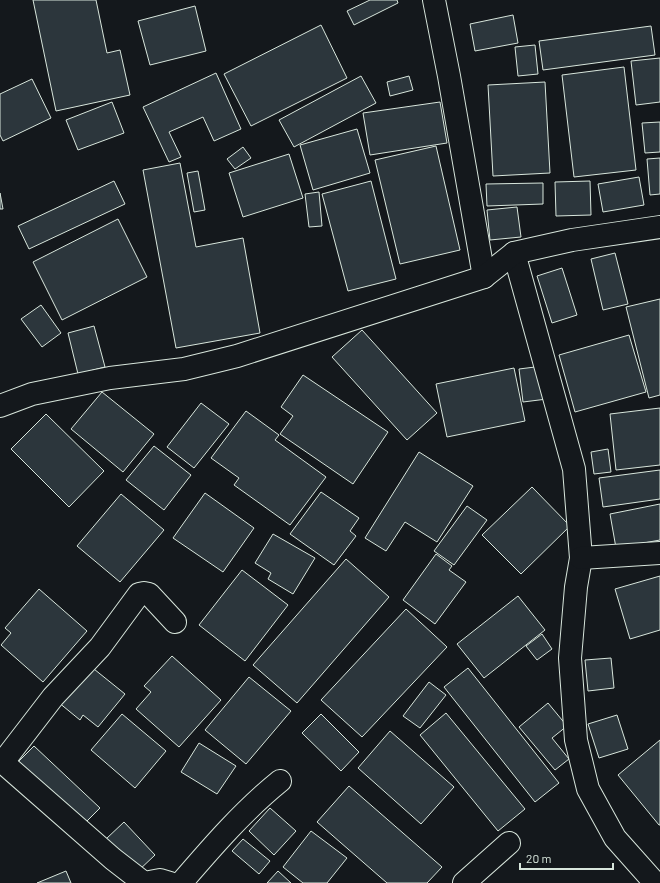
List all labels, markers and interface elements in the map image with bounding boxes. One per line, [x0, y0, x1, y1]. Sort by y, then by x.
scale bar [520, 845, 613, 871]
text: 20 m [526, 851, 552, 865]

